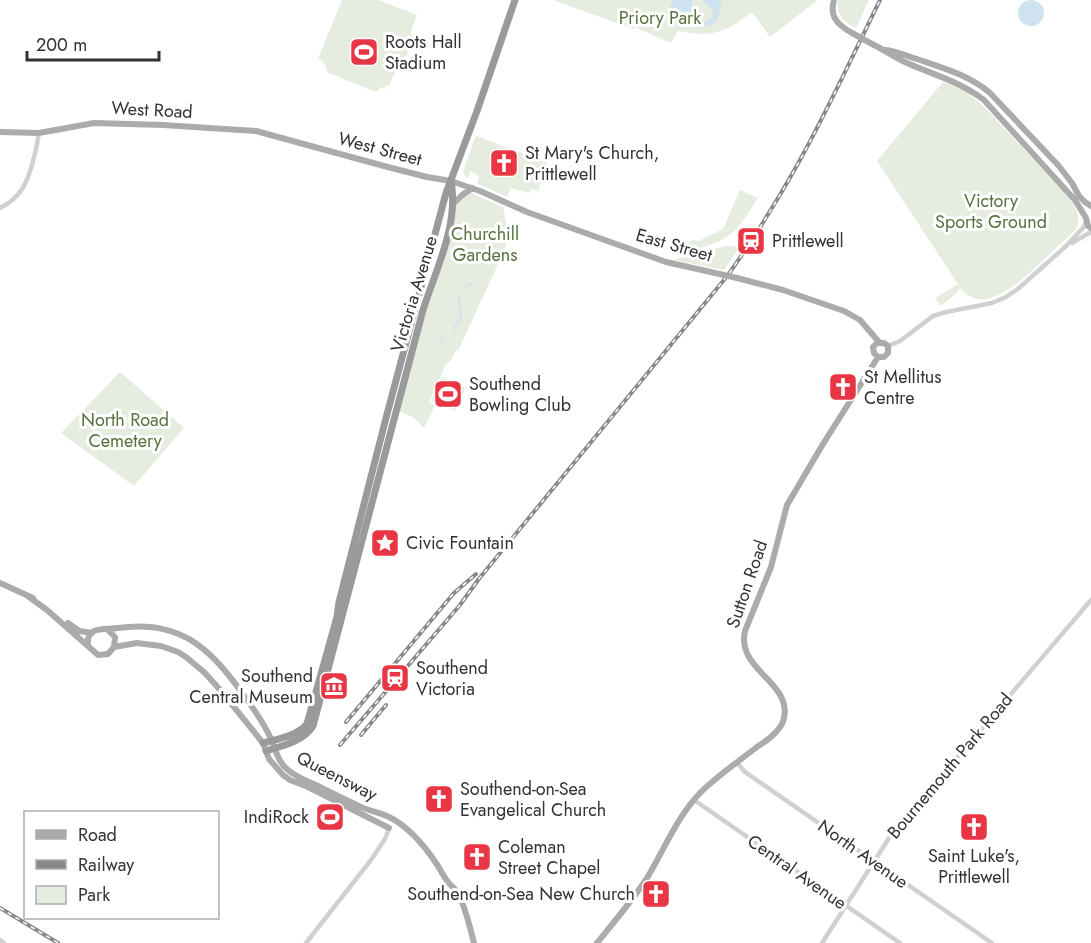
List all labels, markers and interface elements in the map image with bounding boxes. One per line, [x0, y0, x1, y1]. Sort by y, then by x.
park label: Priory Park [619, 5, 701, 31]
scale bar [27, 24, 159, 62]
place label: Roots Hall Stadium [385, 29, 462, 76]
text: 200 m [36, 32, 87, 58]
sports icon: Roots Hall Stadium [348, 36, 380, 68]
street label: West Road [111, 95, 193, 125]
street label: West Street [335, 125, 425, 173]
place label: St Mary's Church, Prittlewell [525, 140, 659, 187]
church icon: St Mary's Church, Prittlewell [488, 147, 520, 179]
park label: Victory Sports Ground [935, 188, 1047, 235]
park label: Churchill Gardens [451, 221, 519, 268]
street label: East Street [633, 222, 716, 268]
station icon: Prittlewell [735, 225, 767, 257]
place label: Prittlewell [772, 228, 844, 254]
street label: Victoria Avenue [384, 233, 444, 355]
place label: St Mellitus Centre [864, 364, 941, 411]
place label: Southend Bowling Club [469, 371, 571, 418]
church icon: St Mellitus Centre [827, 371, 859, 403]
sports icon: Southend Bowling Club [432, 378, 464, 410]
park label: North Road Cemetery [81, 407, 169, 454]
place icon: Civic Fountain [369, 527, 401, 559]
place label: Civic Fountain [406, 530, 514, 556]
street label: Sutton Road [720, 537, 774, 631]
place label: Southend Victoria [416, 655, 488, 702]
station icon: Southend Victoria [379, 662, 411, 694]
place label: Southend Central Museum [189, 663, 313, 710]
museum icon: Southend Central Museum [318, 670, 350, 702]
street label: Bournemouth Park Road [881, 688, 1019, 844]
street label: Queensway [292, 745, 382, 807]
place label: Southend-on-Sea Evangelical Church [460, 776, 606, 823]
church icon: Southend-on-Sea Evangelical Church [423, 783, 455, 815]
sports icon: IndiRock [314, 801, 346, 833]
place label: IndiRock [244, 804, 309, 830]
legend [24, 811, 219, 919]
church icon: Saint Luke's, Prittlewell [958, 811, 990, 843]
street label: North Avenue [812, 813, 914, 895]
text: Road [78, 822, 117, 848]
street label: Central Avenue [742, 828, 852, 916]
place label: Coleman Street Chapel [498, 834, 600, 881]
church icon: Coleman Street Chapel [461, 841, 493, 873]
place label: Saint Luke's, Prittlewell [928, 843, 1020, 890]
text: Railway [78, 852, 134, 878]
church icon: Southend-on-Sea New Church [640, 878, 672, 910]
place label: Southend-on-Sea New Church [407, 881, 635, 907]
text: Park [78, 882, 110, 908]

